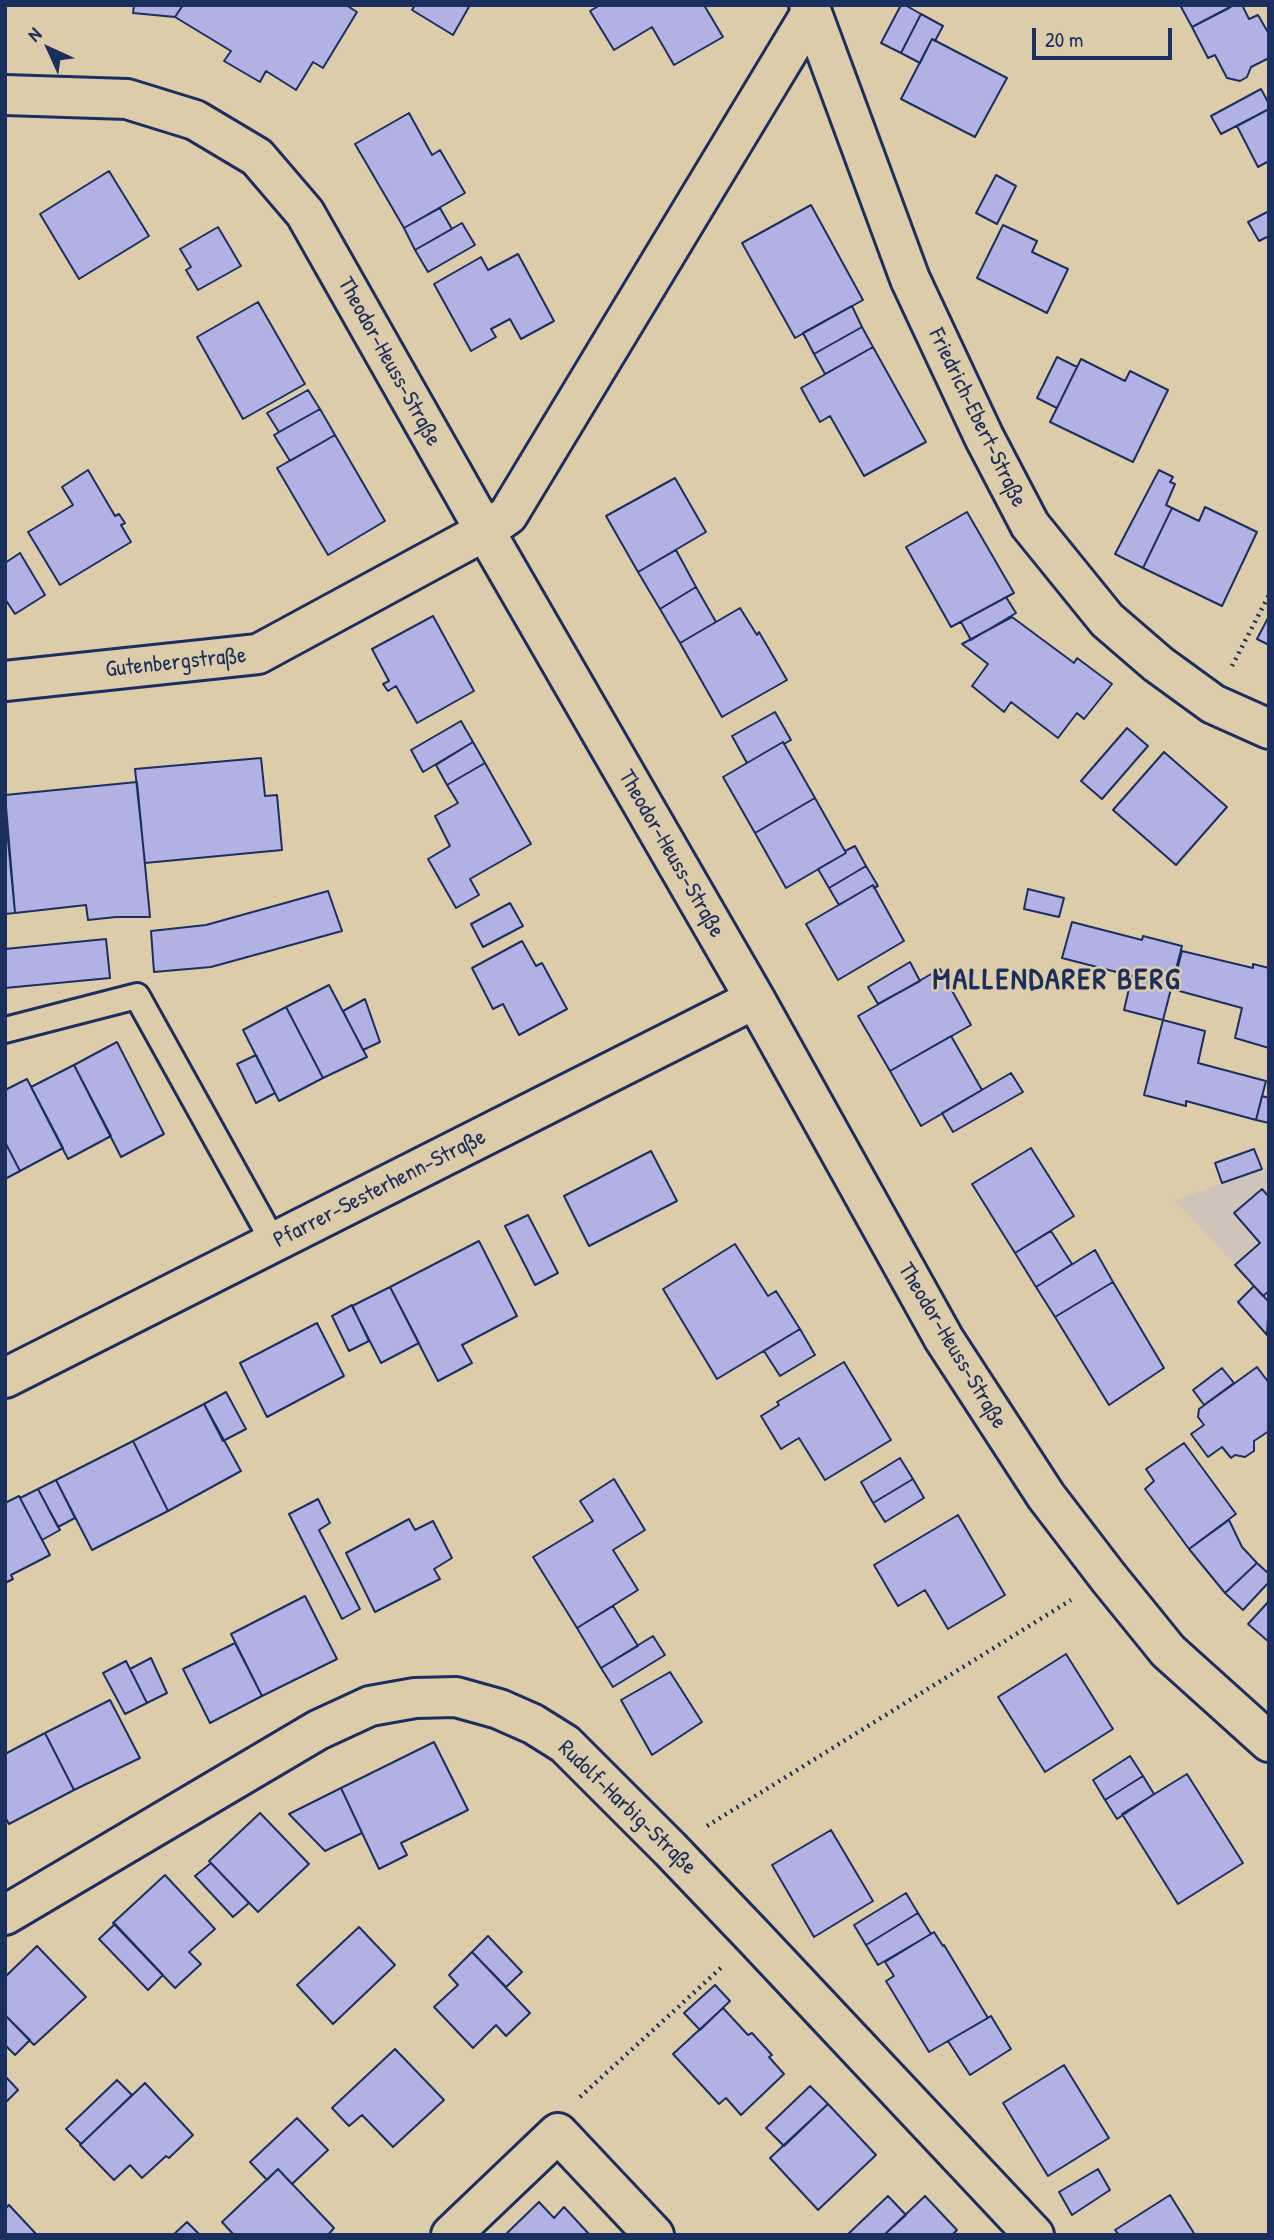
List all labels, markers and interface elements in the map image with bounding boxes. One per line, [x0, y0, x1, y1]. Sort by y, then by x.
north arrow [14, 14, 84, 84]
scale bar [1036, 14, 1176, 58]
text: N [21, 21, 47, 47]
text: 20 m [1045, 25, 1083, 54]
street label: Theodor-Heuss-Straße [331, 273, 447, 451]
street label: Friedrich-Ebert-Straße [922, 324, 1032, 512]
street label: Gutenbergstraße [104, 642, 248, 684]
street label: Theodor-Heuss-Straße [612, 765, 730, 943]
district label: MALLENDARER BERG [935, 963, 1179, 999]
street label: Pfarrer-Sesterhenn-Straße [269, 1123, 491, 1255]
street label: Theodor-Heuss-Straße [891, 1258, 1013, 1434]
street label: Rudolf-Harbig-Straße [552, 1735, 702, 1881]

